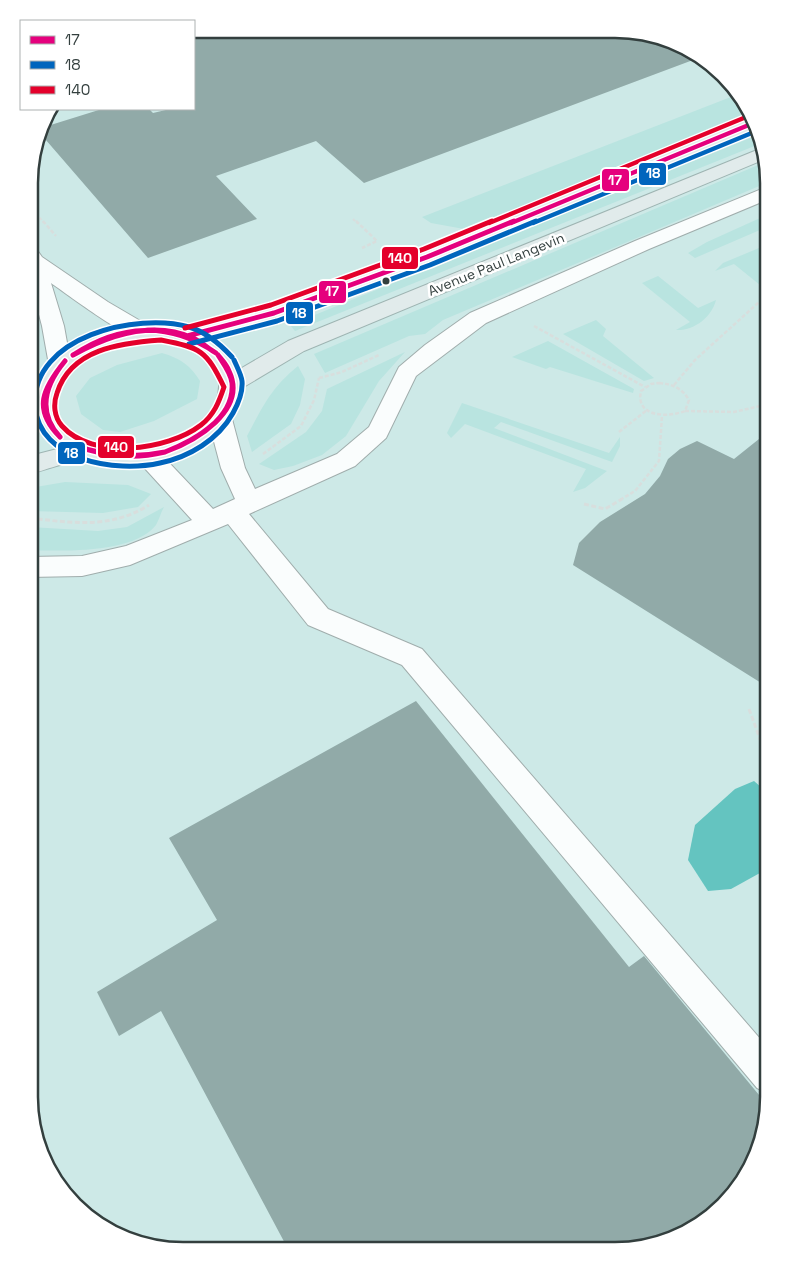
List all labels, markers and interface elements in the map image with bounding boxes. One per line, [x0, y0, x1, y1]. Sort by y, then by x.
legend [20, 20, 195, 110]
text: 17 [65, 30, 80, 49]
text: 18 [65, 55, 81, 74]
text: 140 [65, 80, 90, 99]
line badge: 18 [638, 162, 667, 186]
text: 18 [646, 164, 661, 182]
line badge: 17 [601, 168, 630, 192]
text: 17 [608, 171, 622, 189]
street label: Avenue Paul Langevin [425, 228, 567, 300]
line badge: 140 [381, 246, 419, 270]
text: 140 [388, 249, 412, 267]
unlabelled marker [381, 276, 391, 286]
line badge: 17 [318, 280, 347, 304]
text: 17 [325, 282, 339, 300]
line badge: 18 [285, 301, 314, 325]
text: 18 [292, 304, 307, 322]
line badge: 140 [97, 435, 135, 459]
text: 140 [104, 438, 128, 456]
line badge: 18 [57, 441, 86, 465]
text: 18 [64, 444, 79, 462]

